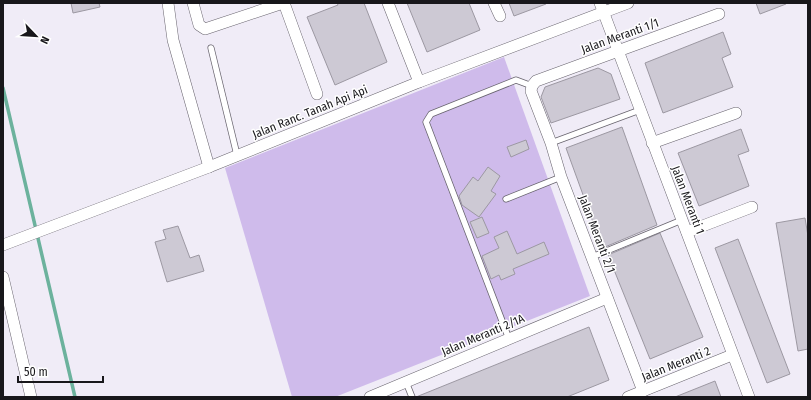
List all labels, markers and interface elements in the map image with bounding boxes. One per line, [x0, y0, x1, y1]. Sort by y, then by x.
street label: Jalan Meranti 1/1 [579, 15, 661, 57]
north arrow [16, 16, 56, 56]
text: N [37, 34, 52, 46]
street label: Jalan Ranc. Tanah Api Api [250, 82, 370, 142]
street label: Jalan Meranti 1 [669, 164, 707, 236]
street label: Jalan Meranti 2/1 [576, 193, 618, 275]
street label: Jalan Meranti 2/1A [439, 311, 527, 359]
street label: Jalan Meranti 2 [640, 344, 712, 384]
scale bar [18, 358, 103, 384]
text: 50 m [24, 365, 48, 379]

